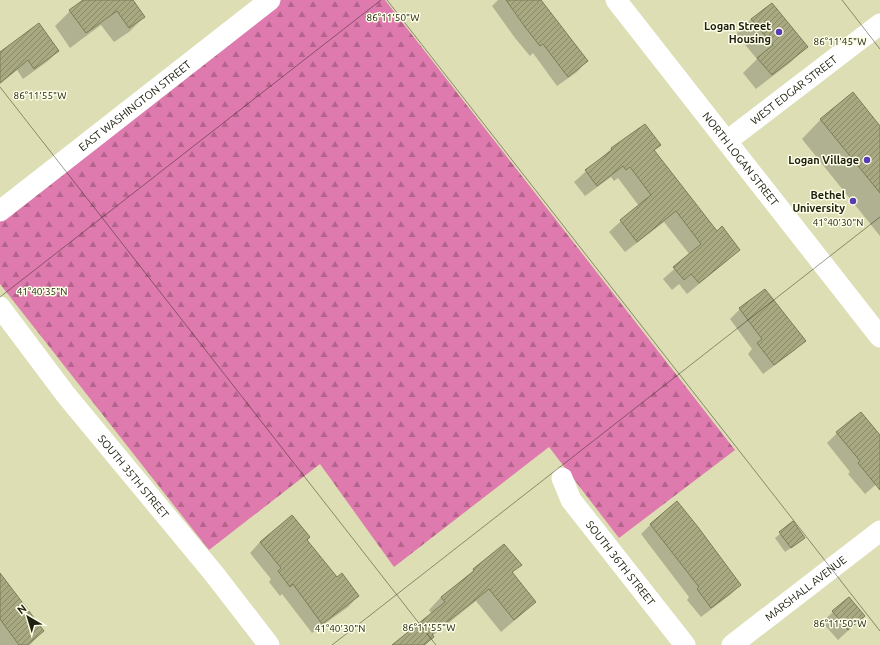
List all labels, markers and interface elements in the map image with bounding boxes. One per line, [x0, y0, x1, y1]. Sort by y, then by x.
text: 86°11'50"W [367, 12, 419, 23]
place label: Logan Street Housing [704, 20, 771, 45]
marker: Logan Street Housing [774, 27, 784, 37]
text: 86°11'45"W [814, 36, 866, 47]
street label: WEST EDGAR STREET [748, 53, 839, 127]
street label: EAST WASHINGTON STREET [76, 58, 193, 153]
text: 86°11'55"W [14, 90, 66, 101]
street label: NORTH LOGAN STREET [700, 110, 781, 208]
place label: Logan Village [788, 154, 859, 166]
marker: Logan Village [862, 155, 872, 165]
place label: Bethel University [792, 189, 846, 214]
marker: Bethel University [848, 196, 858, 206]
text: 41°40'30"N [813, 217, 863, 228]
text: 41°40'35"N [17, 286, 67, 297]
street label: SOUTH 35TH STREET [96, 433, 171, 521]
street label: SOUTH 36TH STREET [584, 518, 657, 608]
street label: MARSHALL AVENUE [763, 553, 849, 623]
north arrow [8, 597, 48, 637]
text: N [15, 602, 29, 616]
text: 86°11'50"W [814, 618, 866, 629]
text: 86°11'55"W [403, 622, 455, 633]
text: 41°40'30"N [315, 623, 365, 634]

